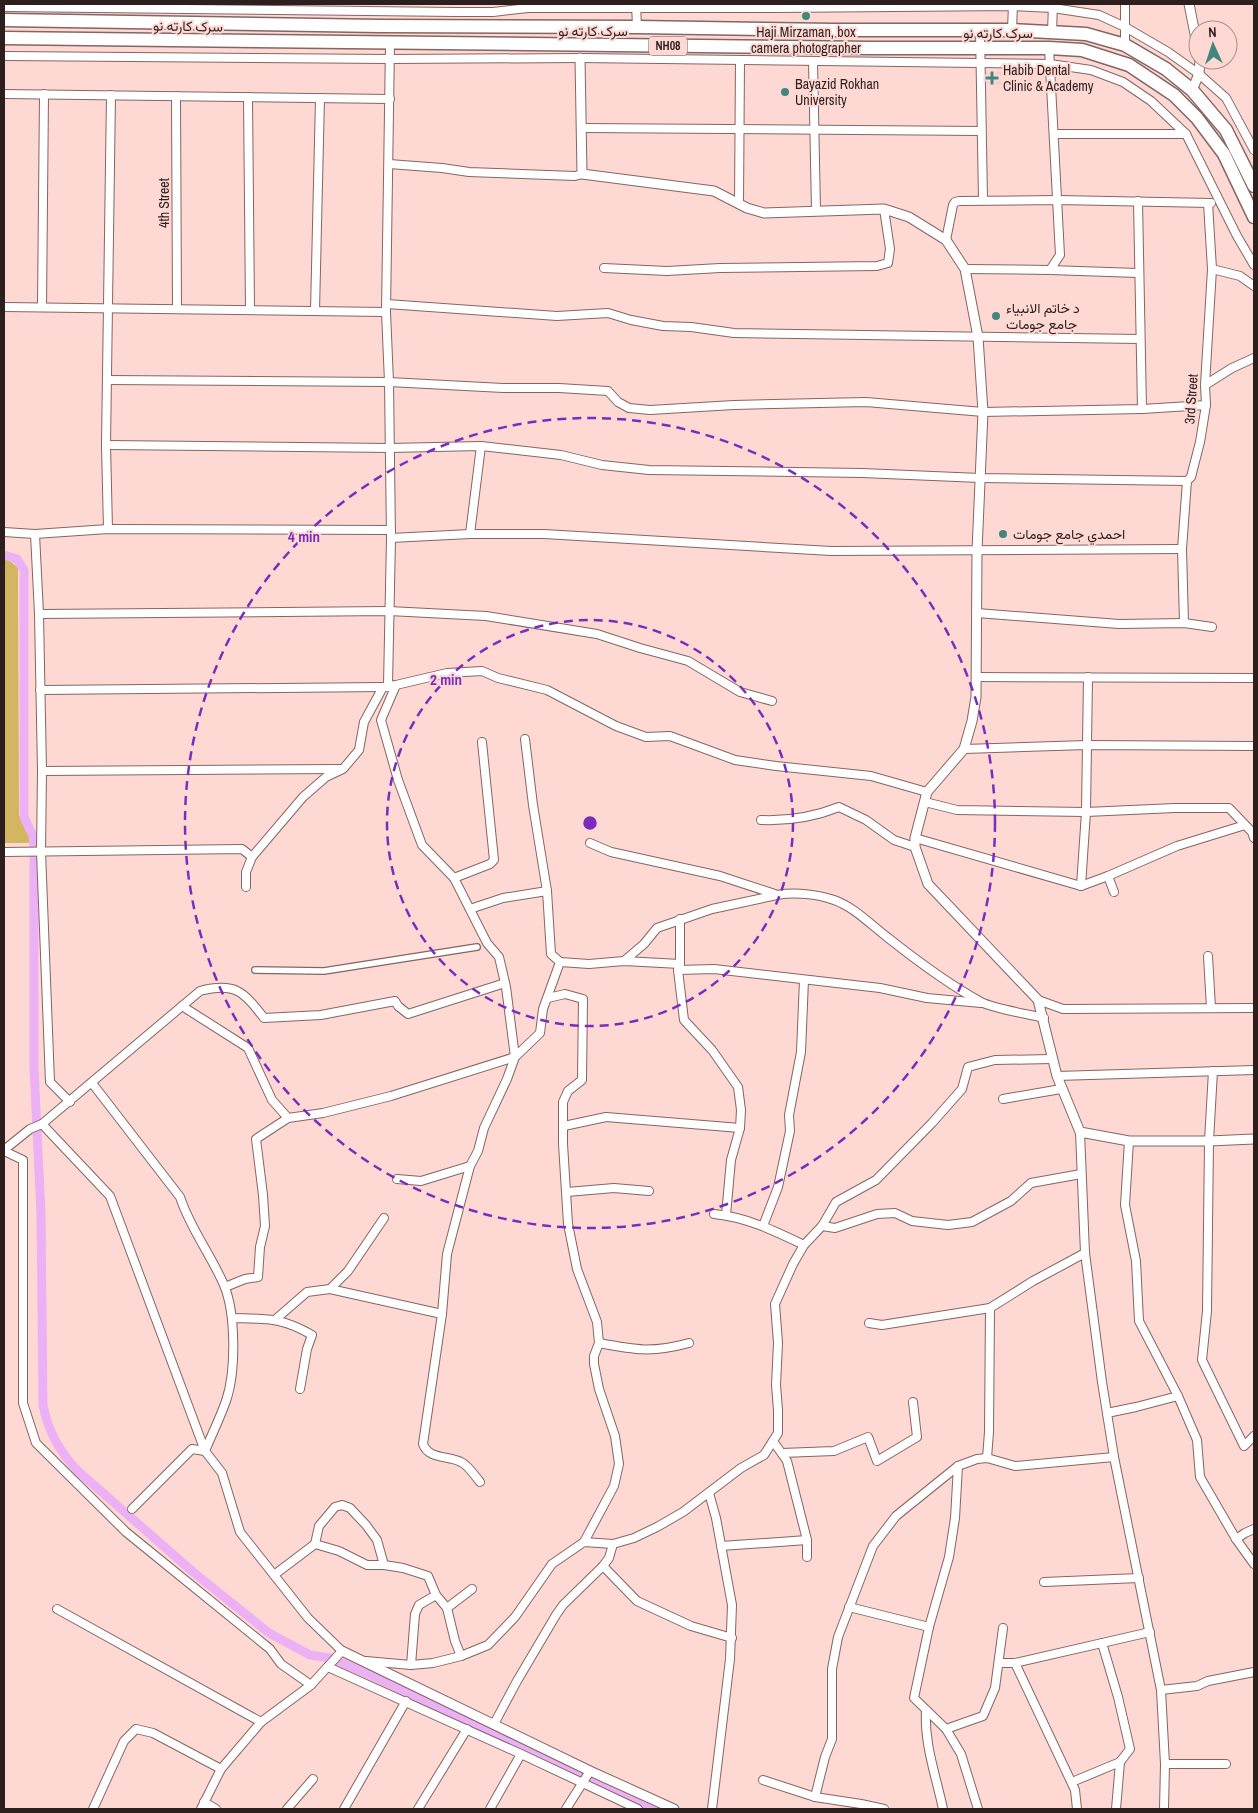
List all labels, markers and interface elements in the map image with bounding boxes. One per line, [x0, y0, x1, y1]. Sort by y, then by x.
marker: Haji Mirzaman, box camera photographer [800, 10, 812, 22]
street label: سرک کارته نو [153, 16, 223, 36]
north arrow [1188, 20, 1238, 70]
street label: سرک کارته نو [558, 22, 628, 40]
place label: Haji Mirzaman, box camera photographer [751, 23, 861, 57]
text: N [1208, 23, 1217, 41]
street label: سرک کارته نو [963, 24, 1033, 42]
road number: NH08 [649, 36, 687, 56]
place label: Habib Dental Clinic & Academy [1003, 61, 1094, 95]
marker: Habib Dental Clinic & Academy [985, 71, 999, 85]
place label: Bayazid Rokhan University [795, 75, 879, 109]
marker: Bayazid Rokhan University [779, 86, 791, 98]
street label: 4th Street [155, 178, 173, 228]
place label: د خاتم الانبیاء جامع جومات [1006, 299, 1080, 335]
marker: د خاتم الانبیاء جامع جومات [990, 310, 1002, 322]
street label: 3rd Street [1180, 373, 1202, 425]
place label: احمدي جامع جومات [1013, 525, 1125, 546]
text: 4 min [288, 526, 320, 547]
marker: احمدي جامع جومات [997, 528, 1009, 540]
text: 2 min [430, 669, 462, 690]
centre of rings [581, 814, 599, 832]

